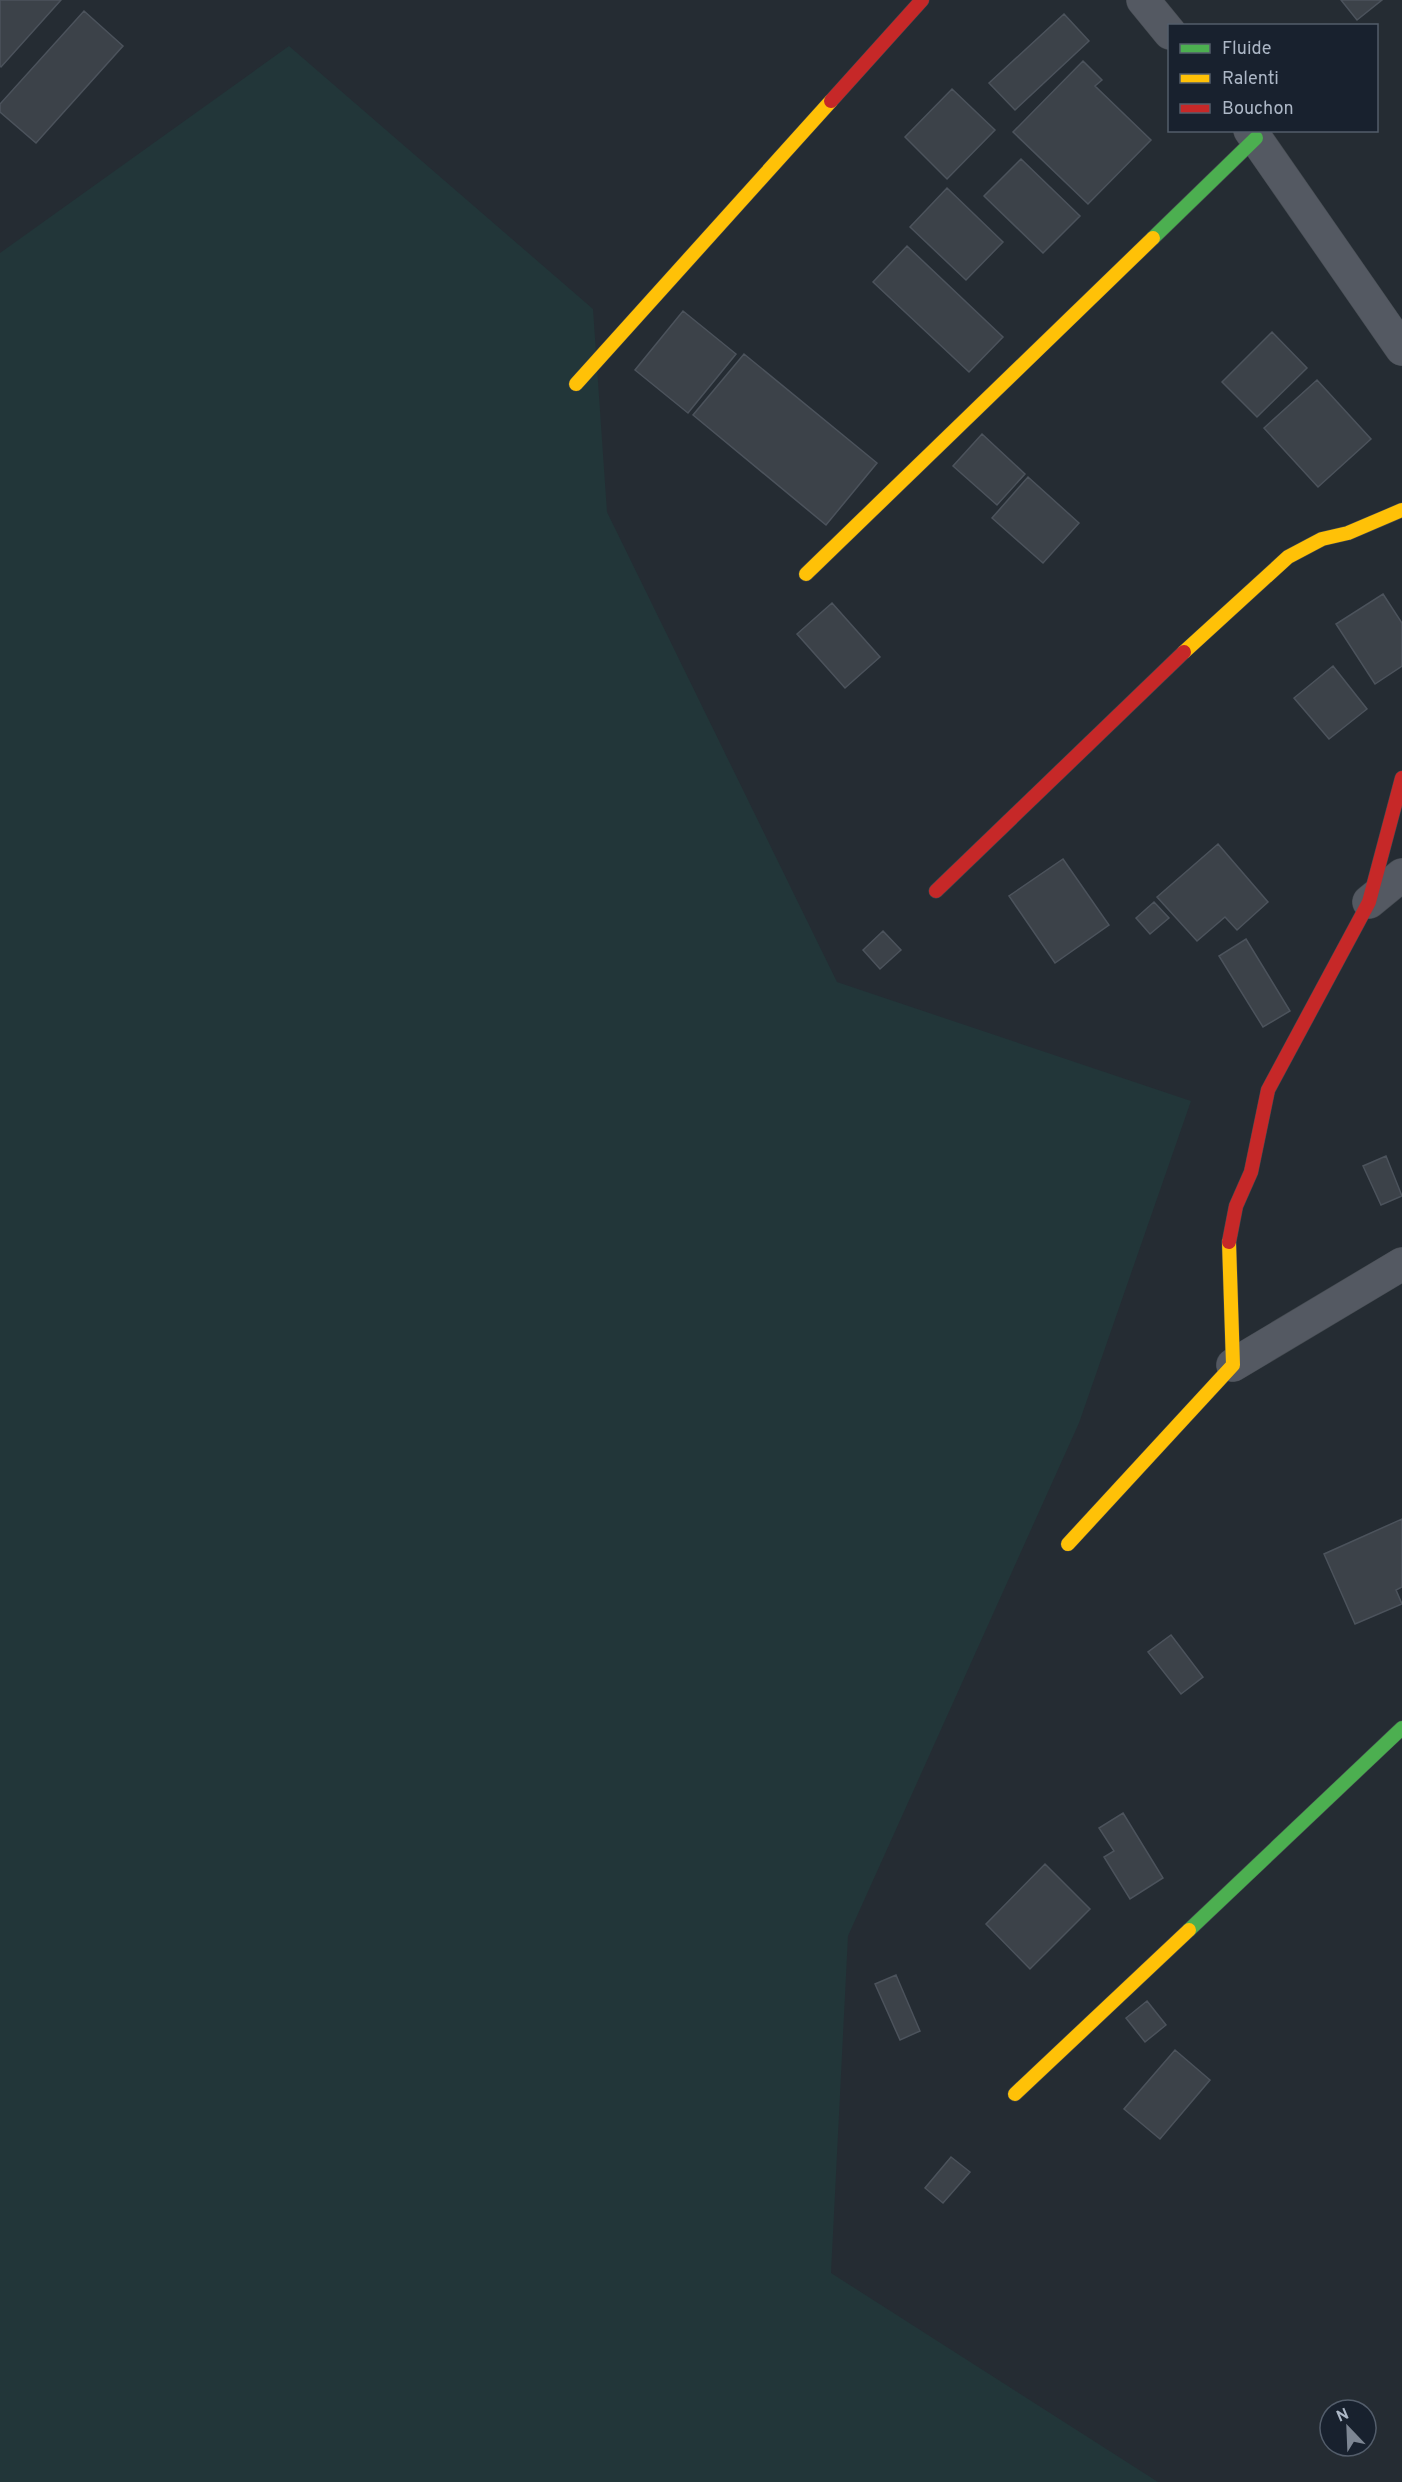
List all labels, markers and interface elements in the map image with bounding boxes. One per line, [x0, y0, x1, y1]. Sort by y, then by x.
legend [1168, 24, 1378, 132]
text: Fluide [1222, 38, 1271, 61]
text: Ralenti [1222, 68, 1279, 91]
text: Bouchon [1222, 98, 1294, 121]
north arrow [1318, 2398, 1378, 2458]
text: N [1334, 2405, 1352, 2427]

